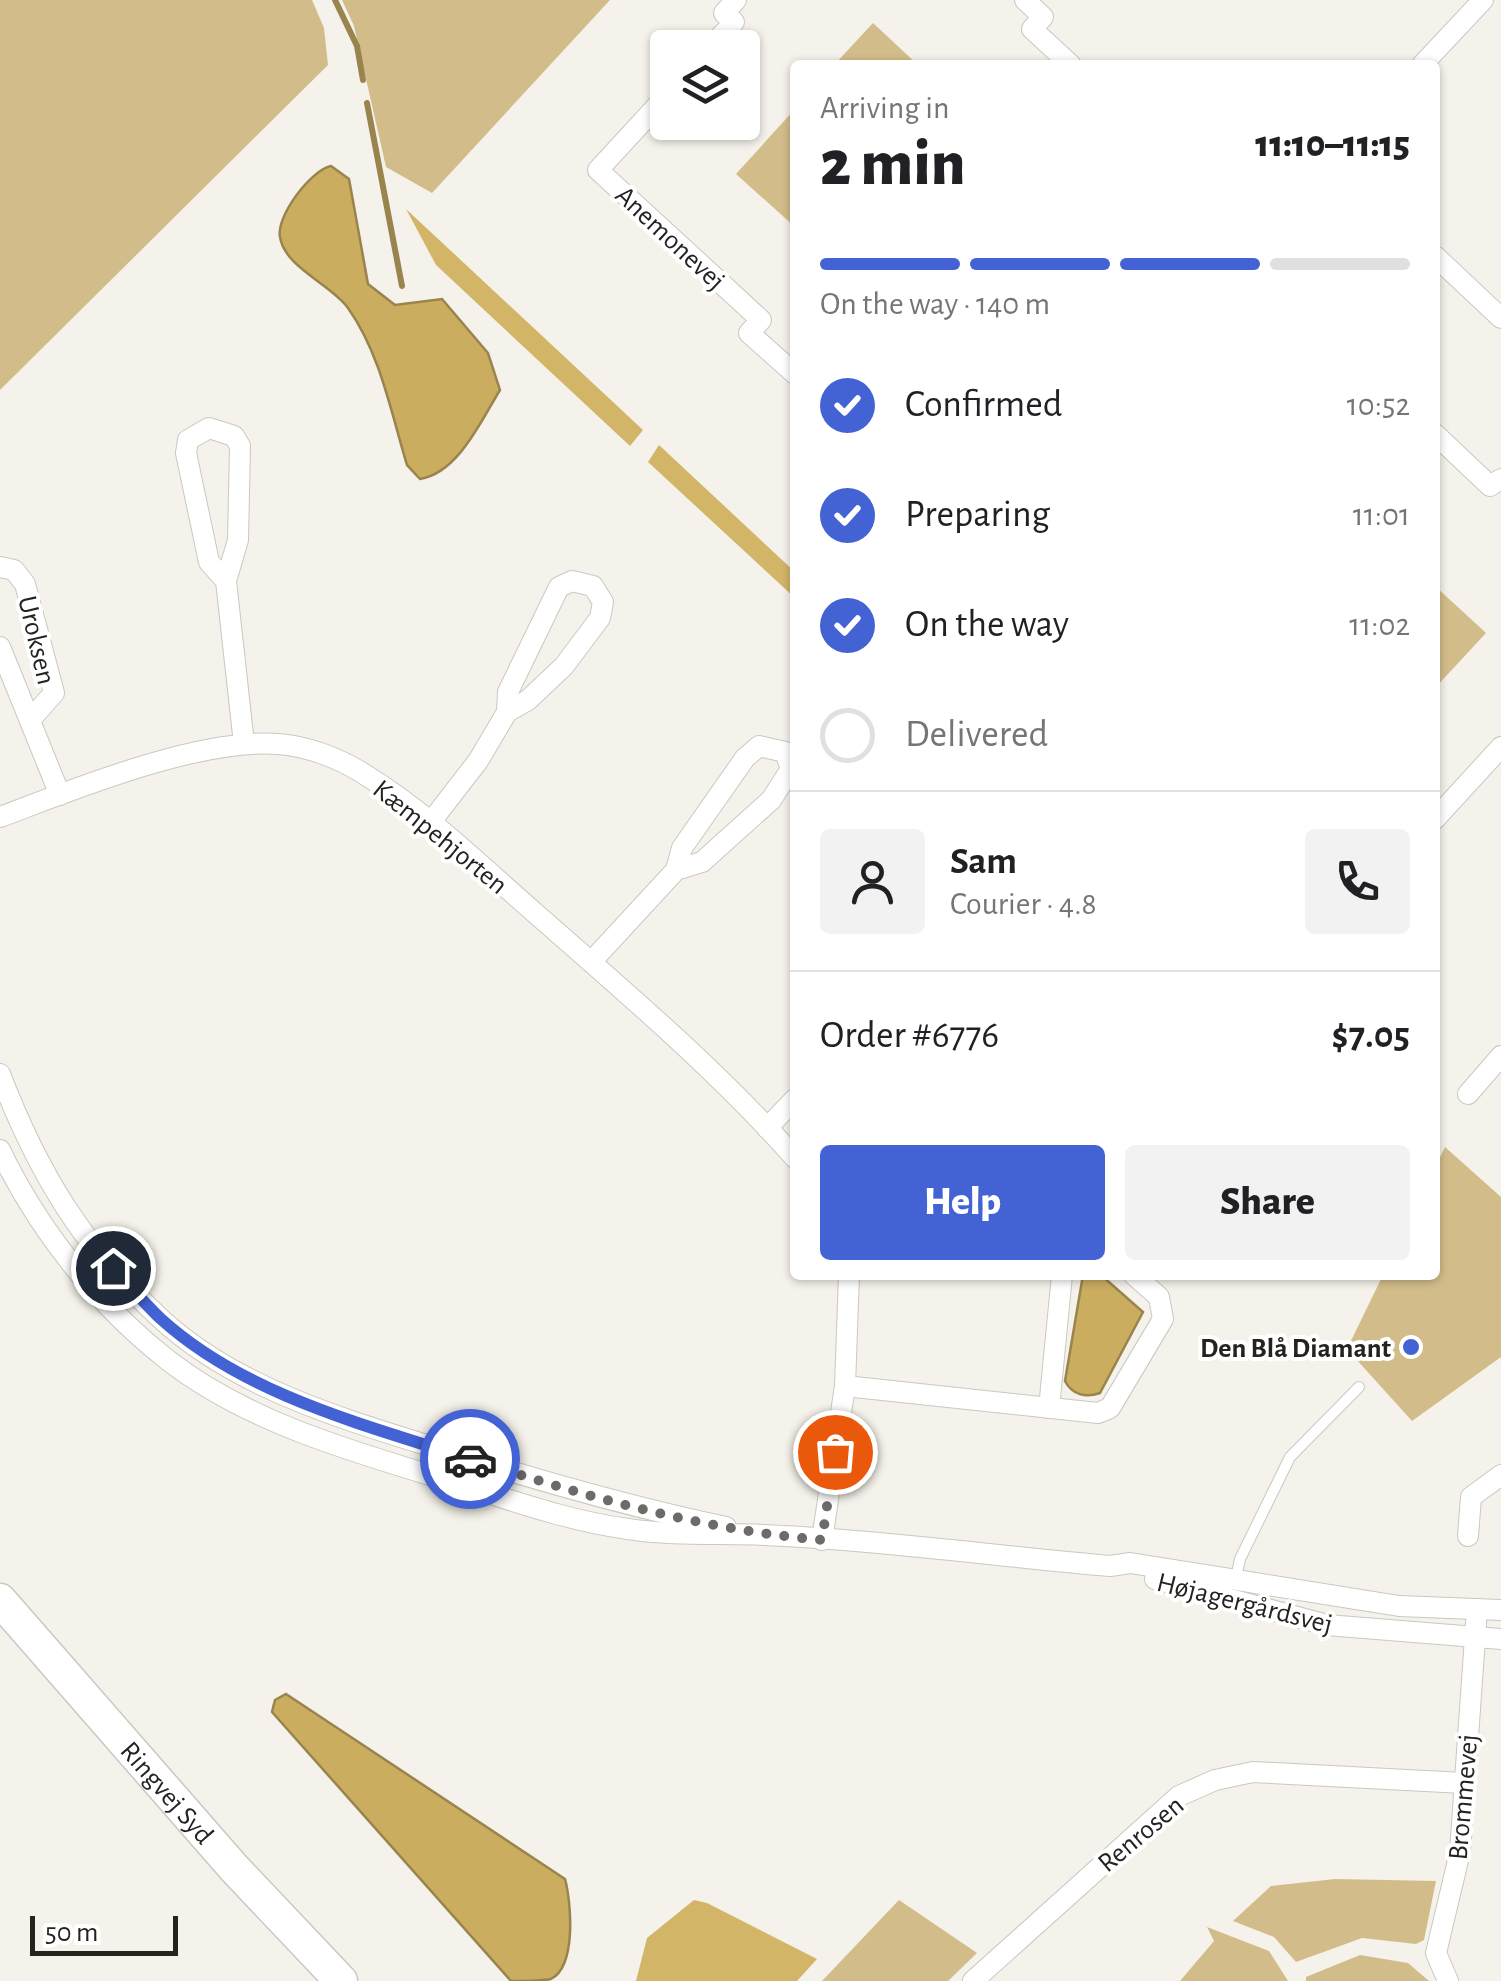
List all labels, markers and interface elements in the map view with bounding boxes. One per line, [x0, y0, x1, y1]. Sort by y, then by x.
map controls [650, 30, 760, 140]
button: layers [650, 30, 760, 140]
text: Arriving in [820, 92, 949, 124]
text: 11:10–11:15 [1255, 126, 1410, 164]
text: 2 min [820, 132, 966, 197]
street label: Anemonevej [610, 181, 730, 296]
text: On the way · 140 m [820, 288, 1050, 320]
icon: check [820, 378, 875, 433]
text: Confirmed [905, 386, 1062, 424]
text: 10:52 [1347, 389, 1410, 421]
icon: check [820, 488, 875, 543]
text: Preparing [905, 496, 1050, 534]
text: 11:01 [1353, 499, 1410, 531]
street label: Uroksen [12, 593, 60, 688]
icon: check [820, 598, 875, 653]
text: On the way [905, 606, 1069, 644]
text: 11:02 [1349, 609, 1410, 641]
text: Delivered [905, 716, 1048, 754]
street label: Kæmpehjorten [367, 775, 512, 900]
button: person [820, 829, 925, 934]
button: phone [1305, 829, 1410, 934]
text: Sam [950, 843, 1017, 881]
text: Courier · 4.8 [950, 888, 1097, 920]
text: Order #6776 [820, 1017, 999, 1055]
text: $7.05 [1332, 1017, 1410, 1055]
button: Help [820, 1145, 1105, 1260]
button: Share [1125, 1145, 1410, 1260]
pin [71, 1226, 156, 1311]
icon: home [86, 1241, 141, 1296]
place label: Den Blå Diamant [1200, 1335, 1392, 1363]
marker: Den Blå Diamant [1400, 1336, 1422, 1358]
courier [420, 1409, 520, 1509]
pin [793, 1410, 878, 1495]
icon: bag [808, 1425, 863, 1480]
icon: car [443, 1432, 498, 1487]
street label: Højagergårdsvej [1154, 1569, 1335, 1639]
street label: Brommevej [1445, 1733, 1483, 1861]
street label: Ringvej Syd [114, 1737, 218, 1850]
street label: Renrosen [1093, 1791, 1189, 1878]
scale bar [30, 1911, 178, 1956]
text: 50 m [45, 1919, 99, 1947]

